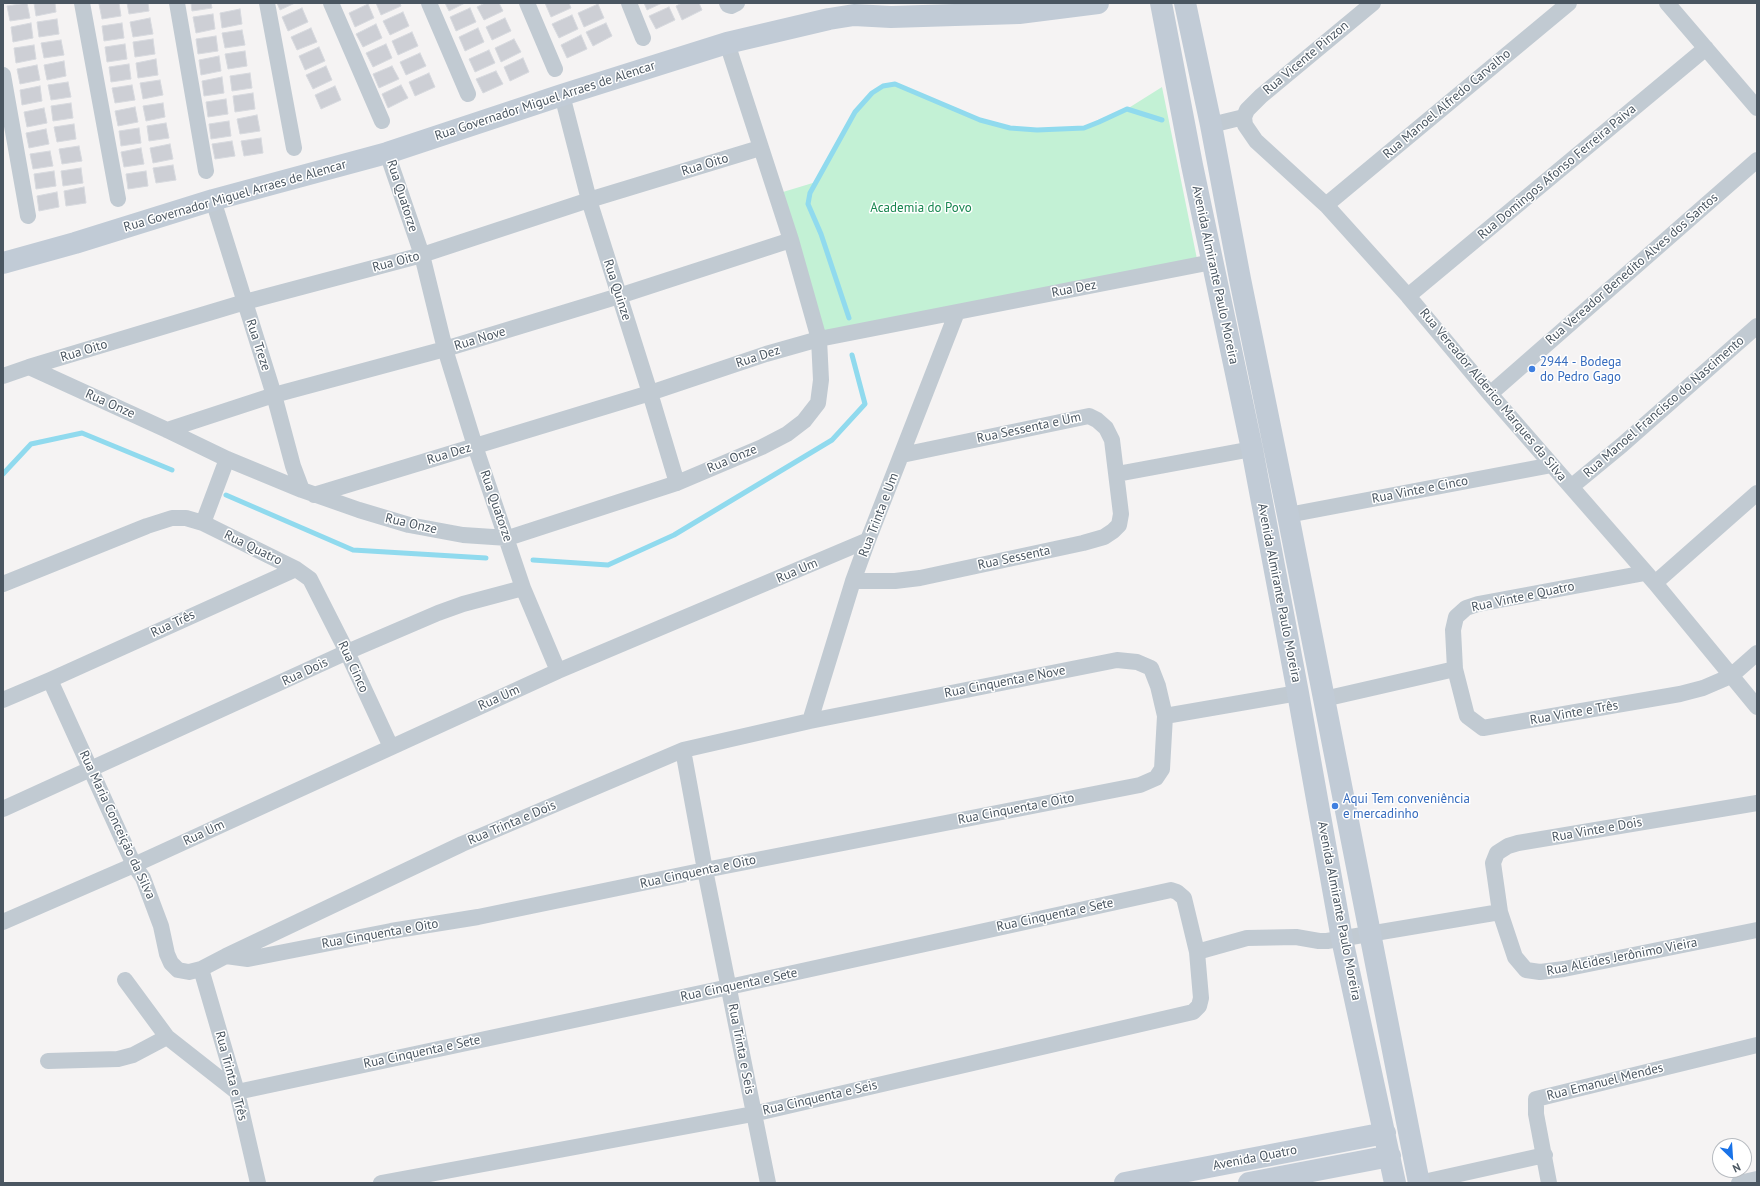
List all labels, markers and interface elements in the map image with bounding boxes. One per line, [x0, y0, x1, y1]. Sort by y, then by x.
street label: Rua Vicente Pinzon [1260, 18, 1352, 98]
street label: Rua Manoel Alfredo Carvalho [1380, 46, 1514, 162]
street label: Rua Governador Miguel Arraes de Alencar [433, 58, 657, 144]
street label: Rua Domingos Afonso Ferreira Paiva [1475, 101, 1639, 243]
street label: Rua Oito [680, 151, 730, 179]
street label: Rua Governador Miguel Arraes de Alencar [122, 157, 348, 235]
street label: Rua Quatorze [383, 158, 421, 234]
street label: Avenida Almirante Paulo Moreira [1188, 184, 1242, 366]
street label: Rua Vereador Benedito Alves dos Santos [1543, 190, 1721, 348]
park label: Academia do Povo [870, 200, 972, 216]
street label: Rua Oito [371, 248, 421, 276]
street label: Rua Quinze [600, 258, 634, 322]
street label: Rua Dez [1050, 277, 1098, 301]
street label: Rua Vereador Alderico Marques da Silva [1416, 306, 1570, 484]
street label: Rua Treze [242, 317, 274, 373]
street label: Rua Nove [452, 324, 508, 354]
street label: Rua Manoel Francisco do Nascimento [1581, 333, 1747, 481]
street label: Rua Oito [59, 337, 109, 365]
street label: Rua Dez [734, 343, 782, 371]
place label: 2944 - Bodega do Pedro Gago [1540, 354, 1621, 385]
marker: 2944 - Bodega do Pedro Gago [1527, 364, 1537, 374]
street label: Rua Onze [83, 386, 137, 422]
street label: Rua Sessenta e Um [975, 409, 1083, 447]
street label: Rua Dez [425, 440, 473, 468]
street label: Rua Onze [705, 442, 759, 476]
street label: Rua Quatorze [476, 468, 516, 544]
street label: Rua Trinta e Um [856, 471, 902, 559]
street label: Rua Vinte e Cinco [1371, 473, 1469, 507]
street label: Avenida Almirante Paulo Moreira [1254, 502, 1304, 684]
street label: Rua Onze [384, 510, 438, 538]
street label: Rua Quatro [221, 527, 285, 569]
street label: Rua Sessenta [976, 543, 1052, 573]
street label: Rua Um [774, 555, 820, 587]
street label: Rua Vinte e Quatro [1470, 578, 1576, 616]
street label: Rua Três [148, 607, 198, 641]
street label: Rua Cinco [334, 639, 372, 695]
street label: Rua Dois [280, 655, 330, 689]
street label: Rua Cinquenta e Nove [943, 663, 1067, 701]
street label: Rua Um [476, 682, 522, 714]
street label: Rua Vinte e Três [1529, 698, 1619, 728]
street label: Rua Maria Conceição da Silva [76, 748, 158, 902]
street label: Rua Cinquenta e Oito [956, 790, 1076, 828]
place label: Aqui Tem conveniência e mercadinho [1343, 791, 1470, 822]
street label: Rua Trinta e Dois [466, 797, 558, 849]
marker: Aqui Tem conveniência e mercadinho [1330, 801, 1340, 811]
street label: Rua Vinte e Dois [1551, 814, 1643, 846]
street label: Rua Um [181, 817, 227, 849]
street label: Avenida Almirante Paulo Moreira [1314, 820, 1364, 1002]
street label: Rua Cinquenta e Oito [639, 852, 757, 892]
street label: Rua Cinquenta e Sete [995, 895, 1115, 935]
street label: Rua Cinquenta e Oito [320, 916, 440, 952]
street label: Rua Alcides Jerônimo Vieira [1545, 935, 1699, 979]
street label: Rua Cinquenta e Sete [679, 965, 799, 1005]
street label: Rua Trinta e Seis [725, 1002, 757, 1096]
street label: Rua Trinta e Três [212, 1029, 250, 1123]
street label: Rua Cinquenta e Sete [362, 1032, 482, 1072]
street label: Rua Emanuel Mendes [1545, 1060, 1665, 1104]
street label: Rua Cinquenta e Seis [761, 1077, 879, 1119]
north arrow [1712, 1138, 1752, 1178]
street label: Avenida Quatro [1212, 1142, 1298, 1174]
text: N [1730, 1160, 1743, 1176]

